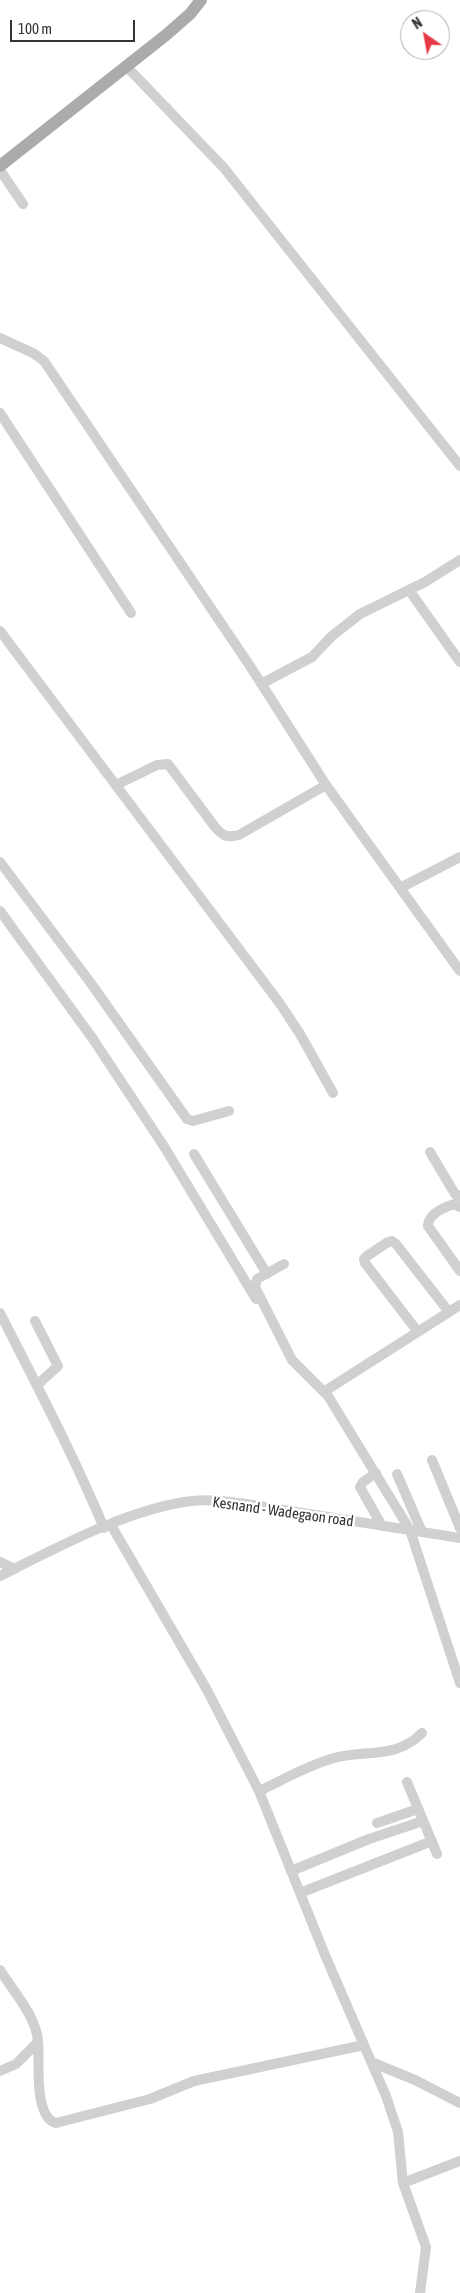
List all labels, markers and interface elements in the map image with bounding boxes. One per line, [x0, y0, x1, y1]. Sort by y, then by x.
scale bar [12, 10, 138, 42]
north arrow [400, 10, 450, 60]
text: N [410, 14, 425, 32]
text: 100 m [18, 20, 52, 37]
street label: Kesnand - Wadegaon road [211, 1493, 355, 1531]

